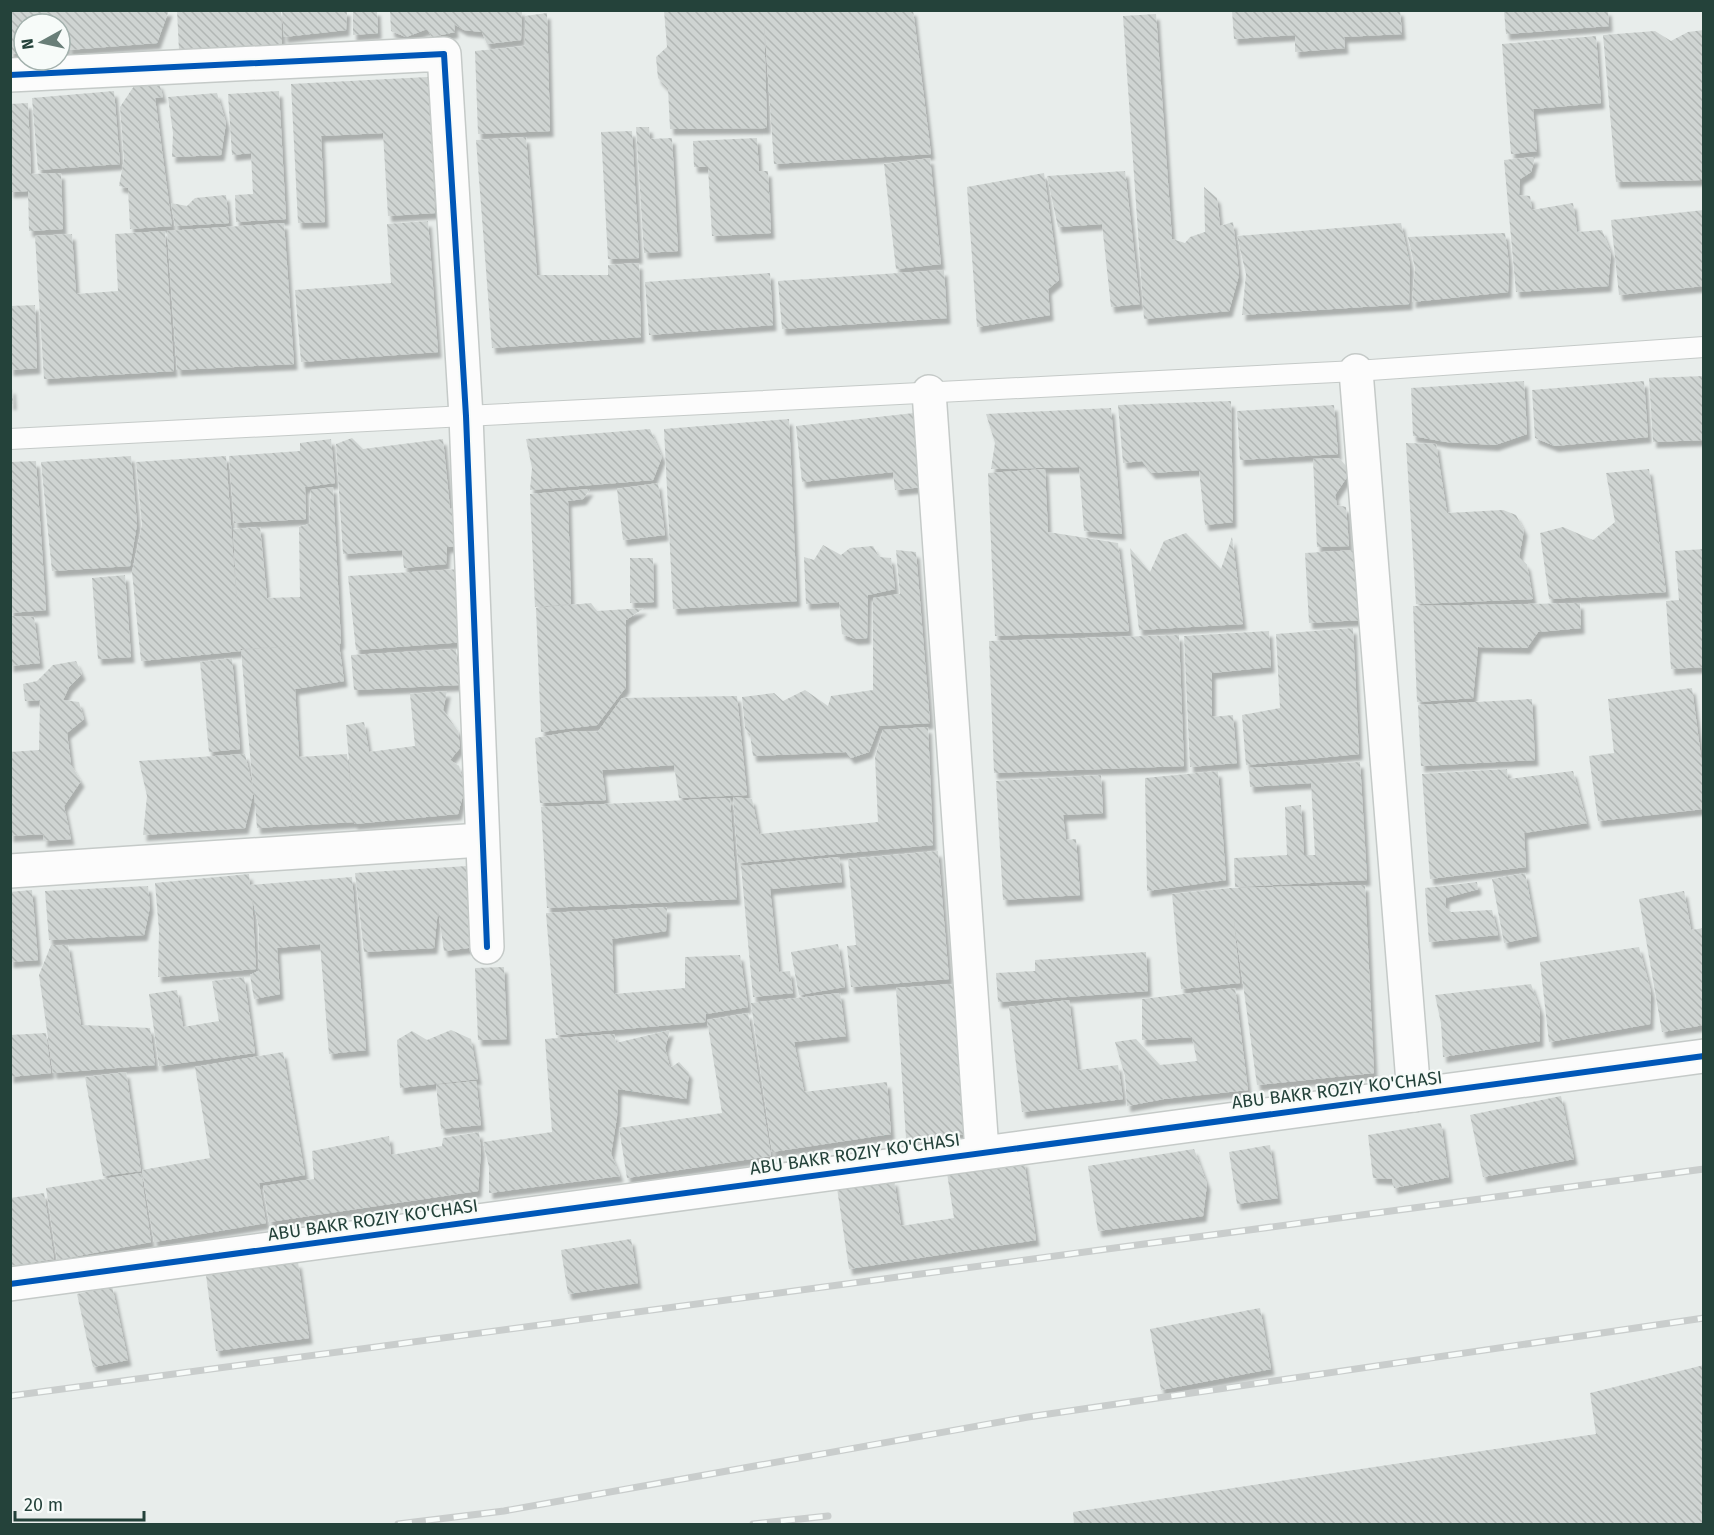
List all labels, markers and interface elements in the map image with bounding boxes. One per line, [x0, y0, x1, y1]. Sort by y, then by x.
north arrow [12, 12, 72, 72]
text: N [17, 37, 38, 51]
street label: ABU BAKR ROZIY KO'CHASI [1230, 1066, 1444, 1114]
street label: ABU BAKR ROZIY KO'CHASI [749, 1128, 961, 1180]
street label: ABU BAKR ROZIY KO'CHASI [267, 1194, 479, 1246]
scale bar [15, 1484, 144, 1522]
text: 20 m [24, 1494, 63, 1516]

